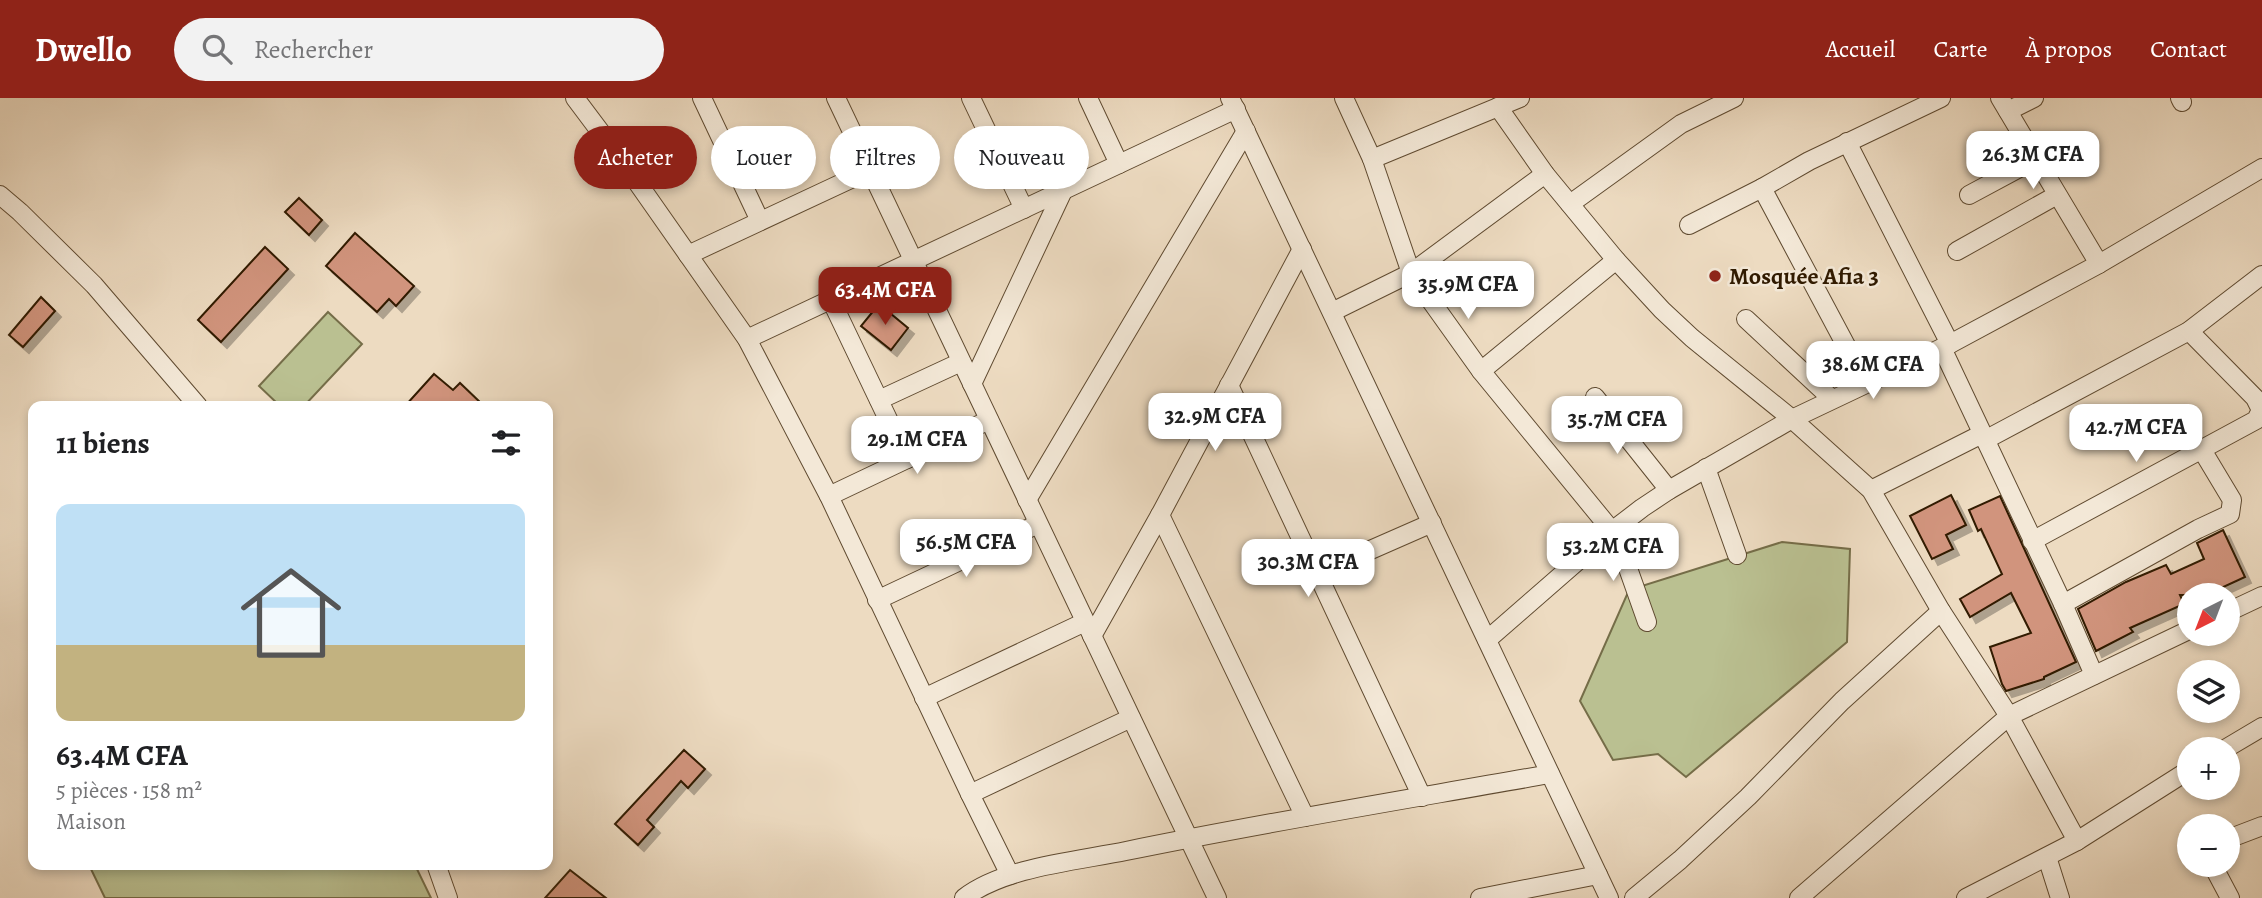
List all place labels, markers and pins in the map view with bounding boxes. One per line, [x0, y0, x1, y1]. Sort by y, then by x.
pin: 26.3M CFA [1953, 132, 2113, 191]
place label: Mosquée Afia 3 [1729, 260, 1879, 292]
pin: 35.9M CFA [1388, 262, 1548, 321]
pin: 63.4M CFA [805, 268, 965, 327]
marker: Mosquée Afia 3 [1707, 268, 1723, 284]
pin: 38.6M CFA [1793, 342, 1953, 401]
pin: 32.9M CFA [1135, 394, 1295, 453]
pin: 35.7M CFA [1537, 396, 1697, 456]
pin: 42.7M CFA [2056, 404, 2216, 464]
pin: 29.1M CFA [837, 416, 997, 476]
pin: 56.5M CFA [886, 519, 1046, 579]
pin: 53.2M CFA [1533, 524, 1693, 583]
pin: 30.3M CFA [1228, 540, 1388, 599]

